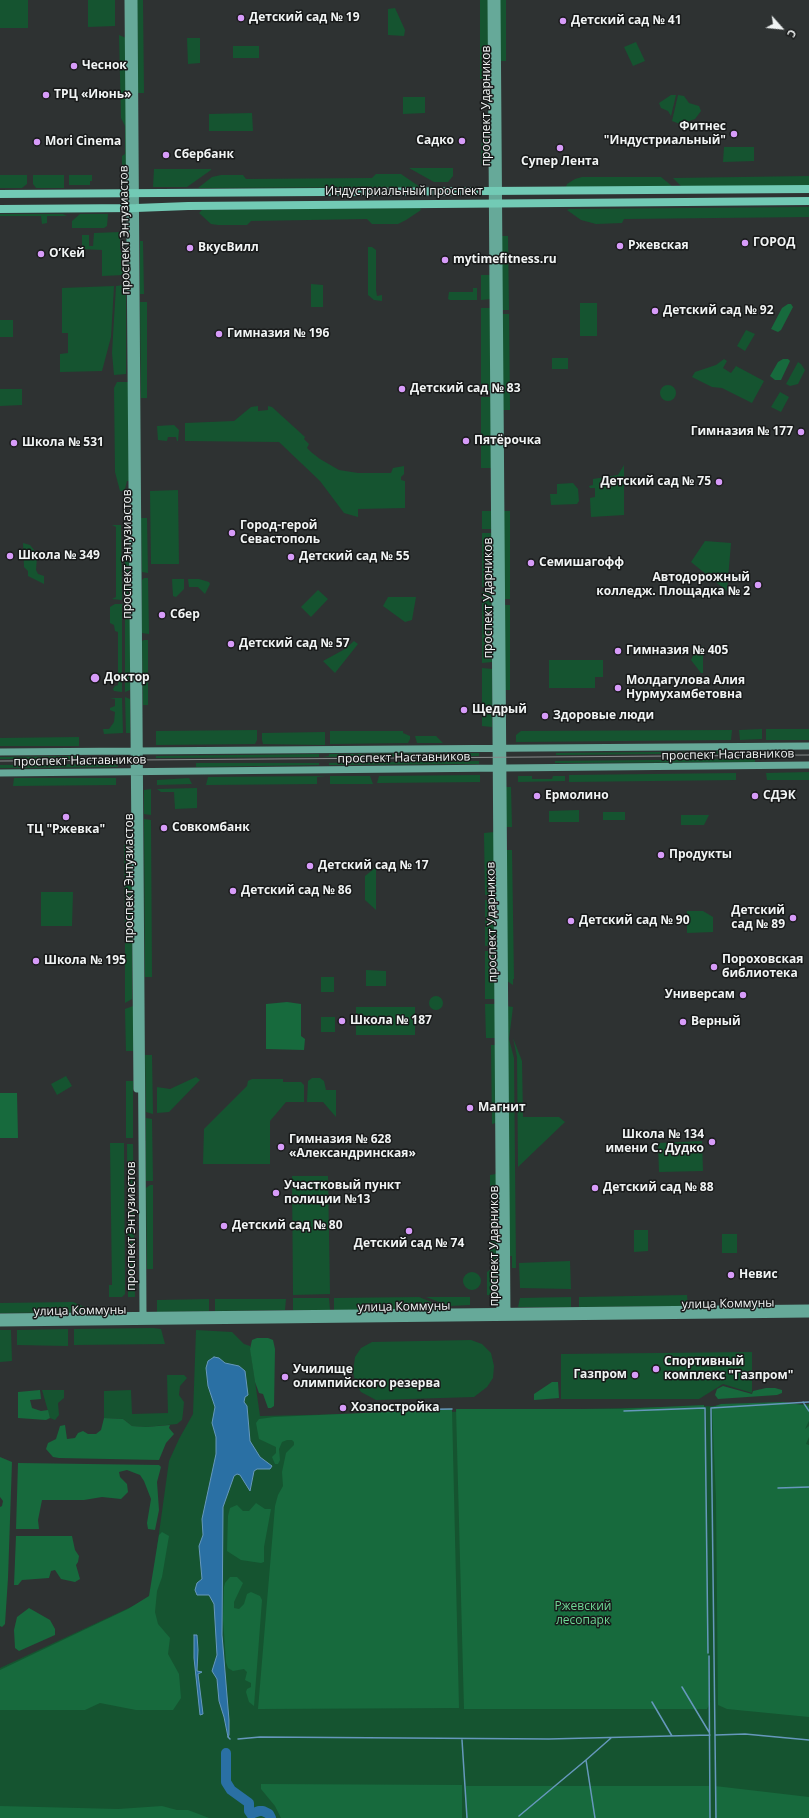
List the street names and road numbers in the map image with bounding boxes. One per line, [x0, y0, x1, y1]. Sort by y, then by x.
street label: проспект Ударников [480, 46, 494, 166]
street label: проспект Энтузиастов [117, 165, 133, 295]
street label: Индустриальный проспект [325, 185, 483, 199]
street label: проспект Энтузиастов [121, 489, 135, 619]
street label: проспект Ударников [482, 538, 496, 658]
street label: проспект Наставников [661, 747, 795, 763]
street label: проспект Наставников [337, 750, 471, 766]
street label: проспект Наставников [13, 753, 147, 769]
street label: проспект Энтузиастов [123, 813, 137, 943]
street label: проспект Ударников [484, 862, 500, 982]
street label: проспект Энтузиастов [125, 1161, 139, 1291]
street label: проспект Ударников [488, 1186, 502, 1306]
street label: улица Коммуны [681, 1296, 775, 1312]
street label: улица Коммуны [357, 1299, 451, 1315]
street label: улица Коммуны [33, 1303, 127, 1319]

